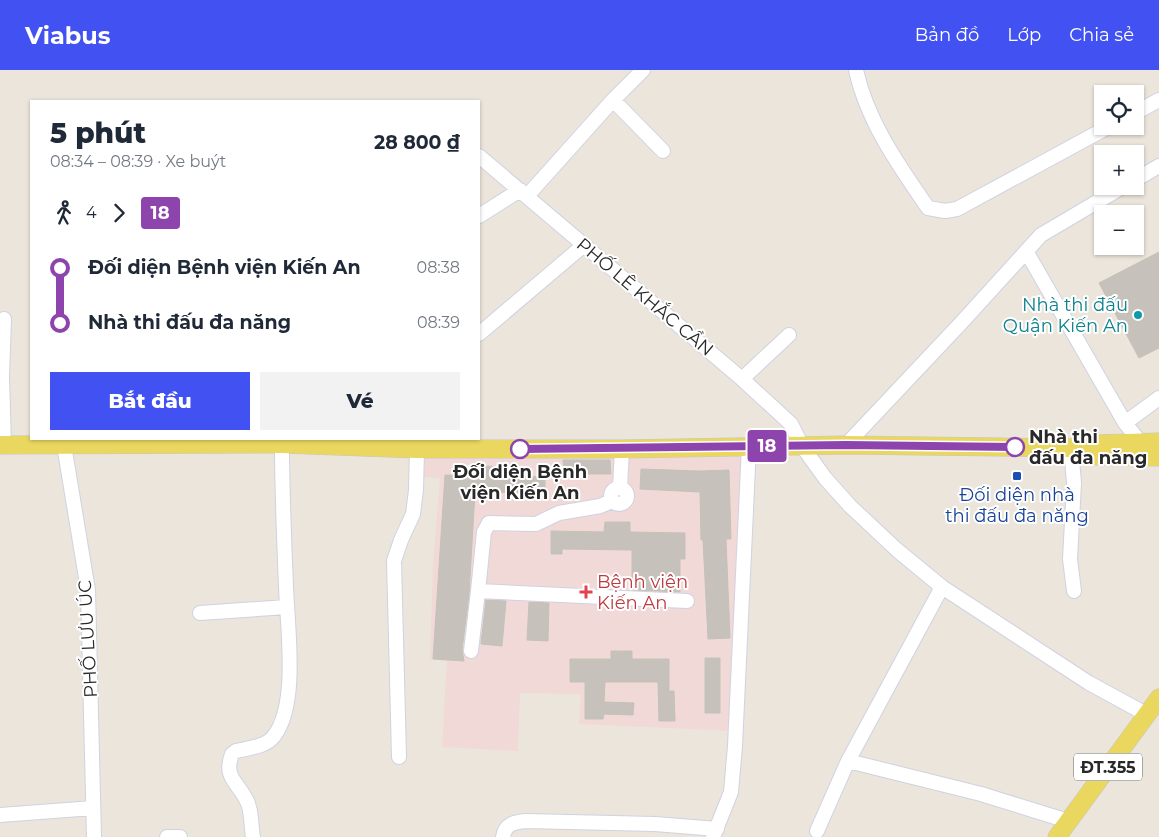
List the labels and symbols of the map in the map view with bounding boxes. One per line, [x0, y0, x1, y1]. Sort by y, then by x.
street label: PHỐ LÊ KHẮC CẦN [572, 232, 719, 361]
place label: Nhà thi đấu Quận Kiến An [1003, 294, 1128, 337]
marker: Nhà thi đấu Quận Kiến An [1132, 309, 1144, 321]
place label: Nhà thi đấu đa năng [1029, 426, 1147, 469]
line badge: 18 [744, 430, 790, 462]
marker: Nhà thi đấu đa năng [1005, 437, 1025, 457]
marker: Đối diện Bệnh viện Kiến An [510, 439, 530, 459]
place label: Đối diện Bệnh viện Kiến An [453, 461, 587, 504]
marker: Đối diện nhà thi đấu đa năng [1011, 470, 1023, 482]
place label: Đối diện nhà thi đấu đa năng [945, 484, 1089, 527]
place label: Bệnh viện Kiến An [597, 571, 688, 614]
street label: PHỐ LƯU ÚC [73, 579, 102, 699]
marker: Bệnh viện Kiến An [579, 585, 593, 599]
road number: ĐT.355 [1074, 754, 1142, 780]

